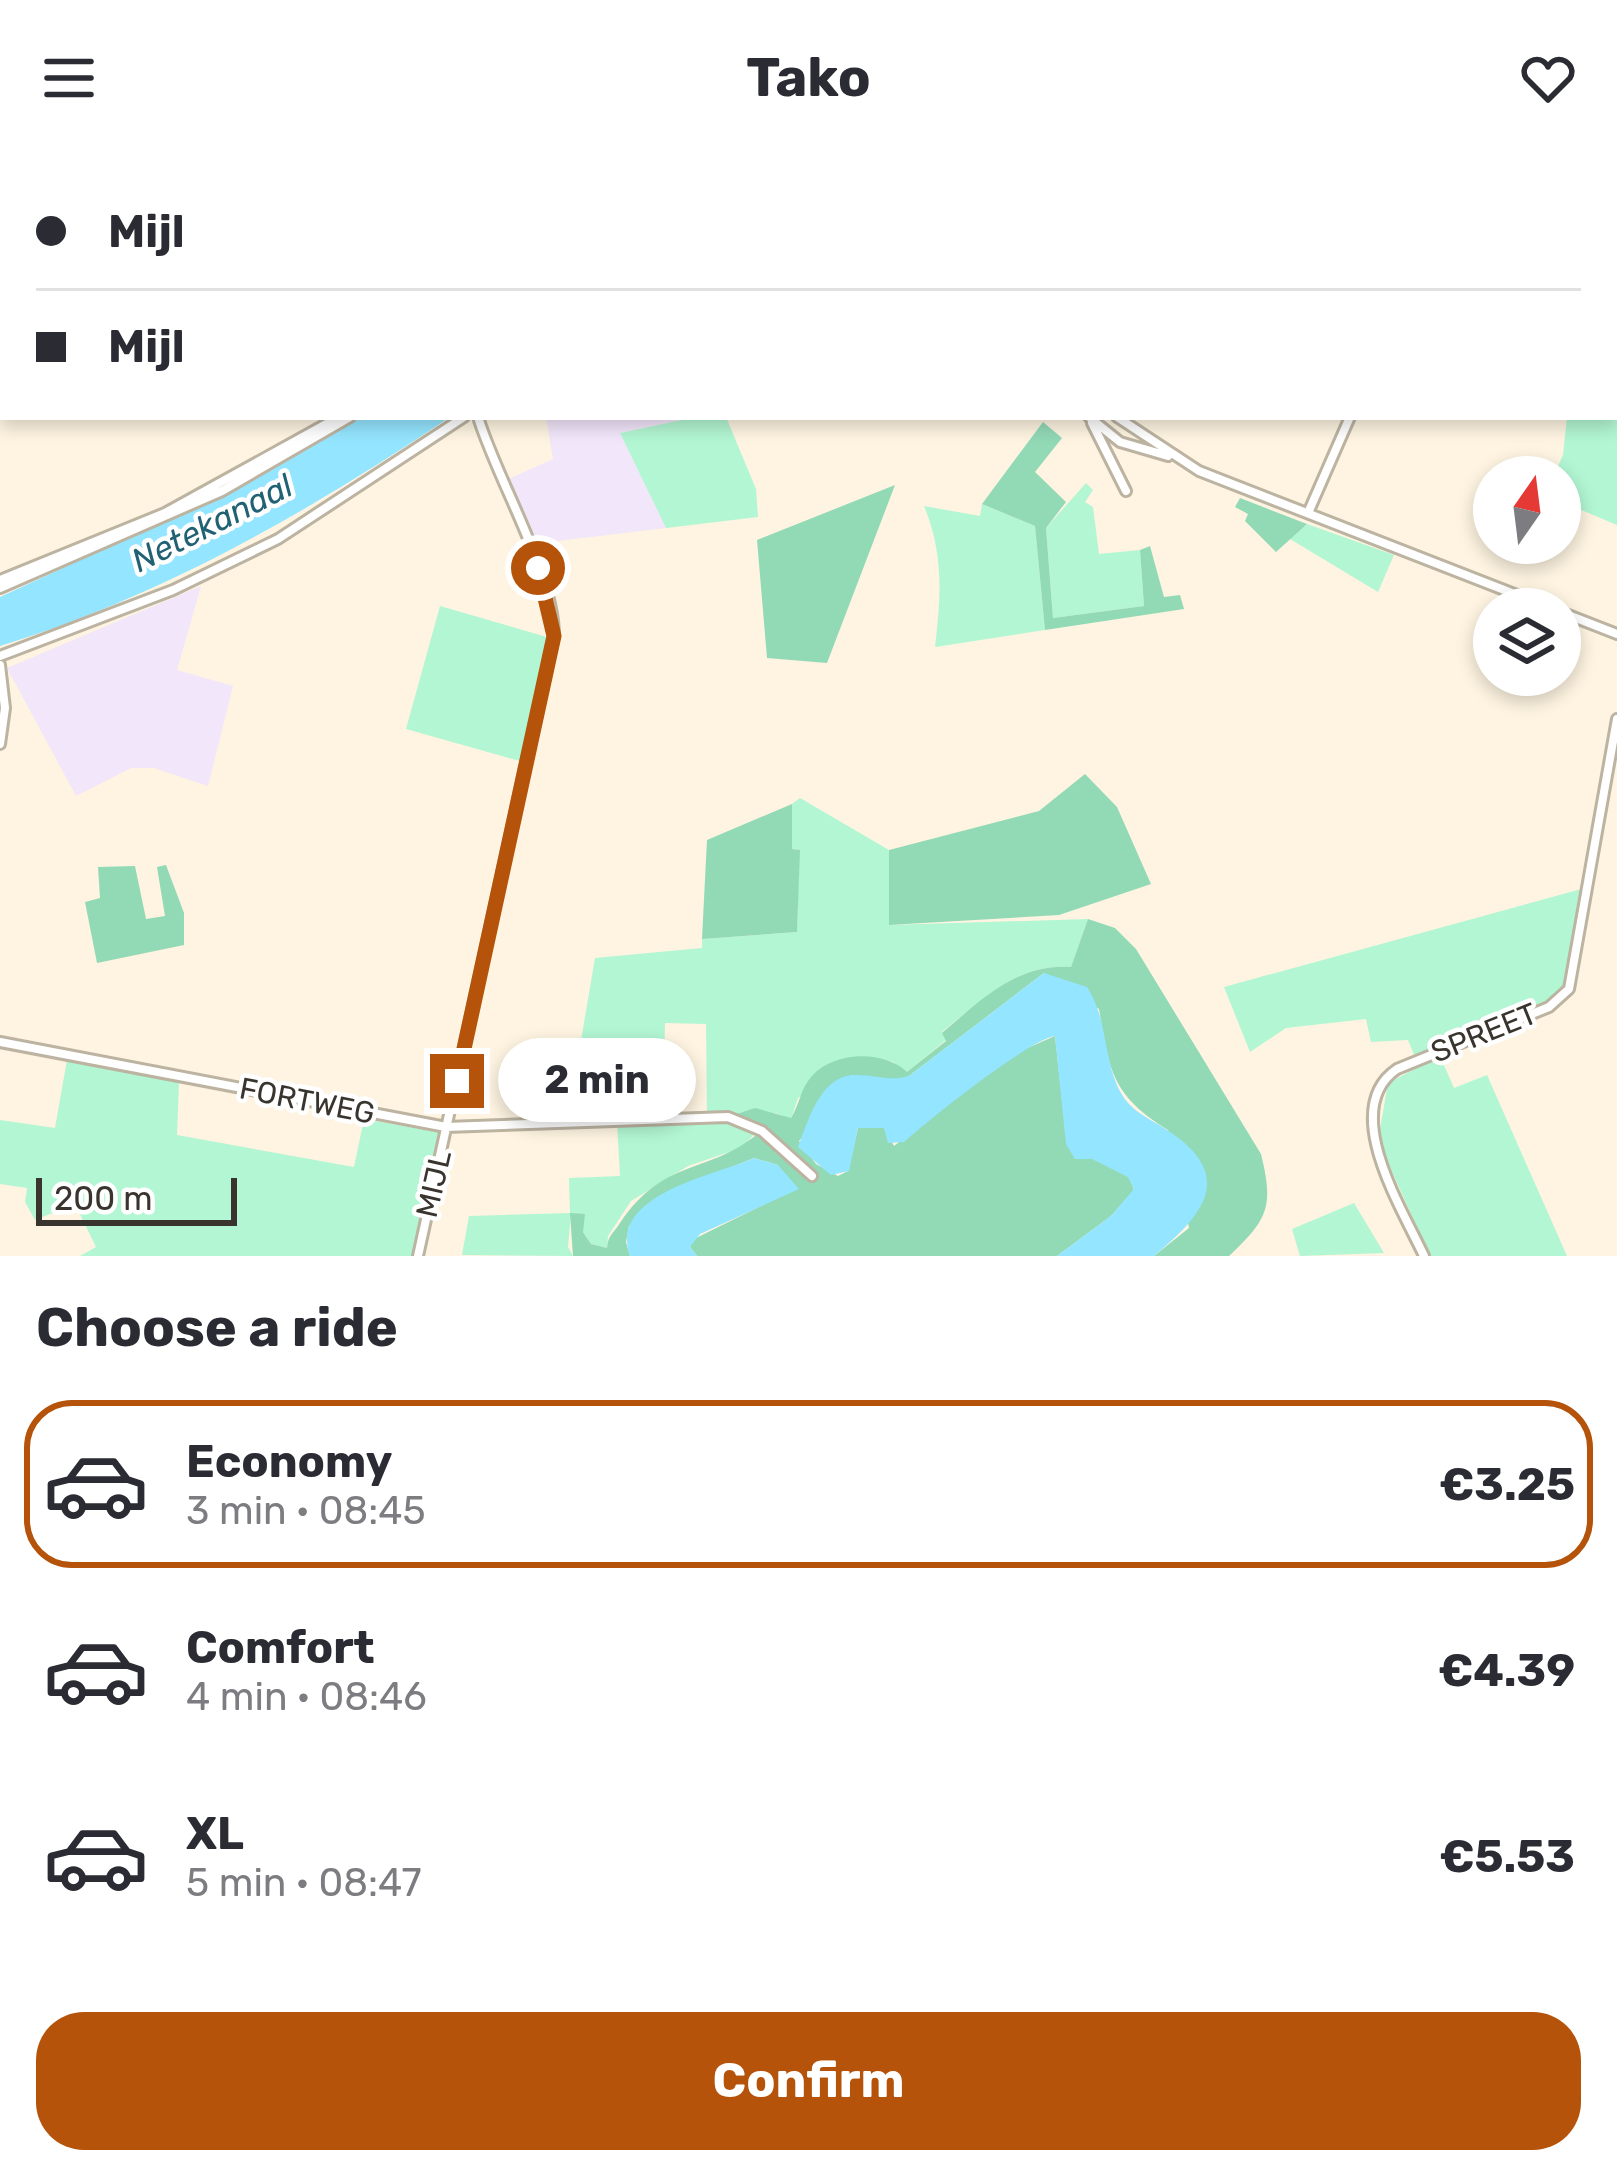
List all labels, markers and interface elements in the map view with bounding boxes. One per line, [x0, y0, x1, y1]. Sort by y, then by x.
icon: menu [36, 45, 102, 111]
icon: heart [1515, 45, 1581, 111]
text: Tako [746, 46, 871, 110]
text: Mijl [108, 205, 185, 258]
text: Mijl [108, 320, 185, 373]
north arrow [1473, 456, 1581, 564]
map controls [1473, 456, 1581, 696]
water label: Netekanaal [125, 465, 300, 580]
route start [511, 541, 565, 595]
button: layers [1473, 588, 1581, 696]
street label: SPREET [1426, 995, 1542, 1071]
callout: 2 min [499, 1039, 697, 1123]
route end [430, 1054, 484, 1108]
text: 2 min [544, 1057, 650, 1103]
street label: FORTWEG [236, 1070, 378, 1132]
street label: MIJL [409, 1147, 459, 1221]
scale bar [36, 1172, 237, 1225]
text: 200 m [54, 1179, 153, 1218]
text: Choose a ride [36, 1296, 398, 1360]
icon: car [42, 1430, 150, 1538]
text: Economy [186, 1435, 392, 1488]
text: €3.25 [1439, 1458, 1575, 1511]
text: 3 min · 08:45 [186, 1488, 426, 1534]
icon: car [42, 1616, 150, 1724]
text: Comfort [186, 1621, 375, 1674]
text: €4.39 [1438, 1644, 1575, 1697]
text: 4 min · 08:46 [186, 1674, 427, 1720]
icon: car [42, 1802, 150, 1910]
text: XL [186, 1807, 244, 1860]
text: €5.53 [1439, 1830, 1575, 1883]
text: 5 min · 08:47 [186, 1860, 422, 1906]
button: Confirm [36, 2012, 1581, 2150]

